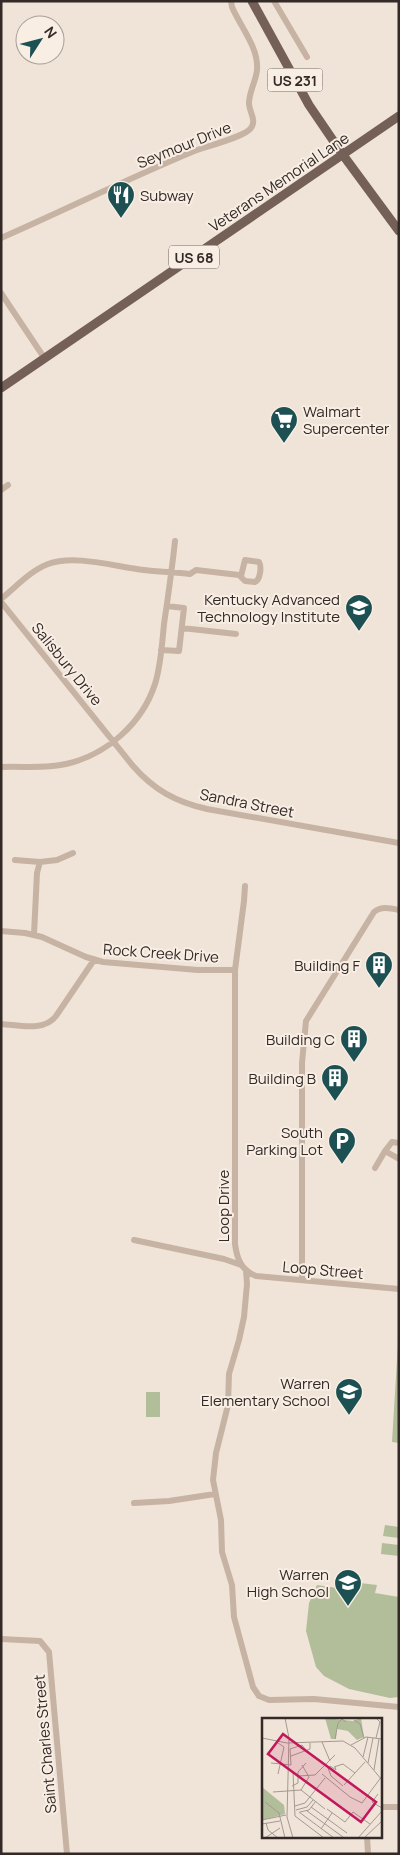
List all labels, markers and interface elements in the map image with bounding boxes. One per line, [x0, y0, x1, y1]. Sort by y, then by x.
north arrow [15, 15, 65, 65]
text: N [40, 22, 62, 42]
road number: US 231 [268, 68, 322, 92]
street label: Seymour Drive [134, 117, 234, 173]
street label: Veterans Memorial Lane [205, 127, 353, 237]
restaurant icon: Subway [106, 180, 136, 219]
place label: Subway [140, 185, 194, 206]
road number: US 68 [169, 246, 219, 268]
place label: Walmart Supercenter [303, 401, 390, 439]
supermarket icon: Walmart Supercenter [269, 405, 299, 444]
place label: Kentucky Advanced Technology Institute [197, 589, 340, 627]
school or university icon: Kentucky Advanced Technology Institute [344, 593, 374, 632]
street label: Salisbury Drive [27, 618, 107, 710]
street label: Sandra Street [198, 784, 296, 822]
street label: Rock Creek Drive [102, 938, 220, 968]
building icon: Building F [364, 950, 394, 989]
place label: Building F [294, 955, 360, 976]
building icon: Building C [339, 1024, 369, 1063]
place label: Building C [266, 1029, 335, 1050]
building icon: Building B [320, 1063, 350, 1102]
place label: Building B [249, 1068, 316, 1089]
place label: South Parking Lot [246, 1122, 323, 1160]
parking icon: South Parking Lot [327, 1126, 357, 1165]
street label: Loop Drive [213, 1170, 234, 1242]
street label: Loop Street [282, 1256, 364, 1284]
place label: Warren Elementary School [201, 1373, 330, 1411]
school or university icon: Warren Elementary School [334, 1377, 364, 1416]
place label: Warren High School [247, 1564, 329, 1602]
school or university icon: Warren High School [333, 1568, 363, 1607]
street label: Saint Charles Street [28, 1674, 62, 1814]
inset map [262, 1718, 382, 1838]

